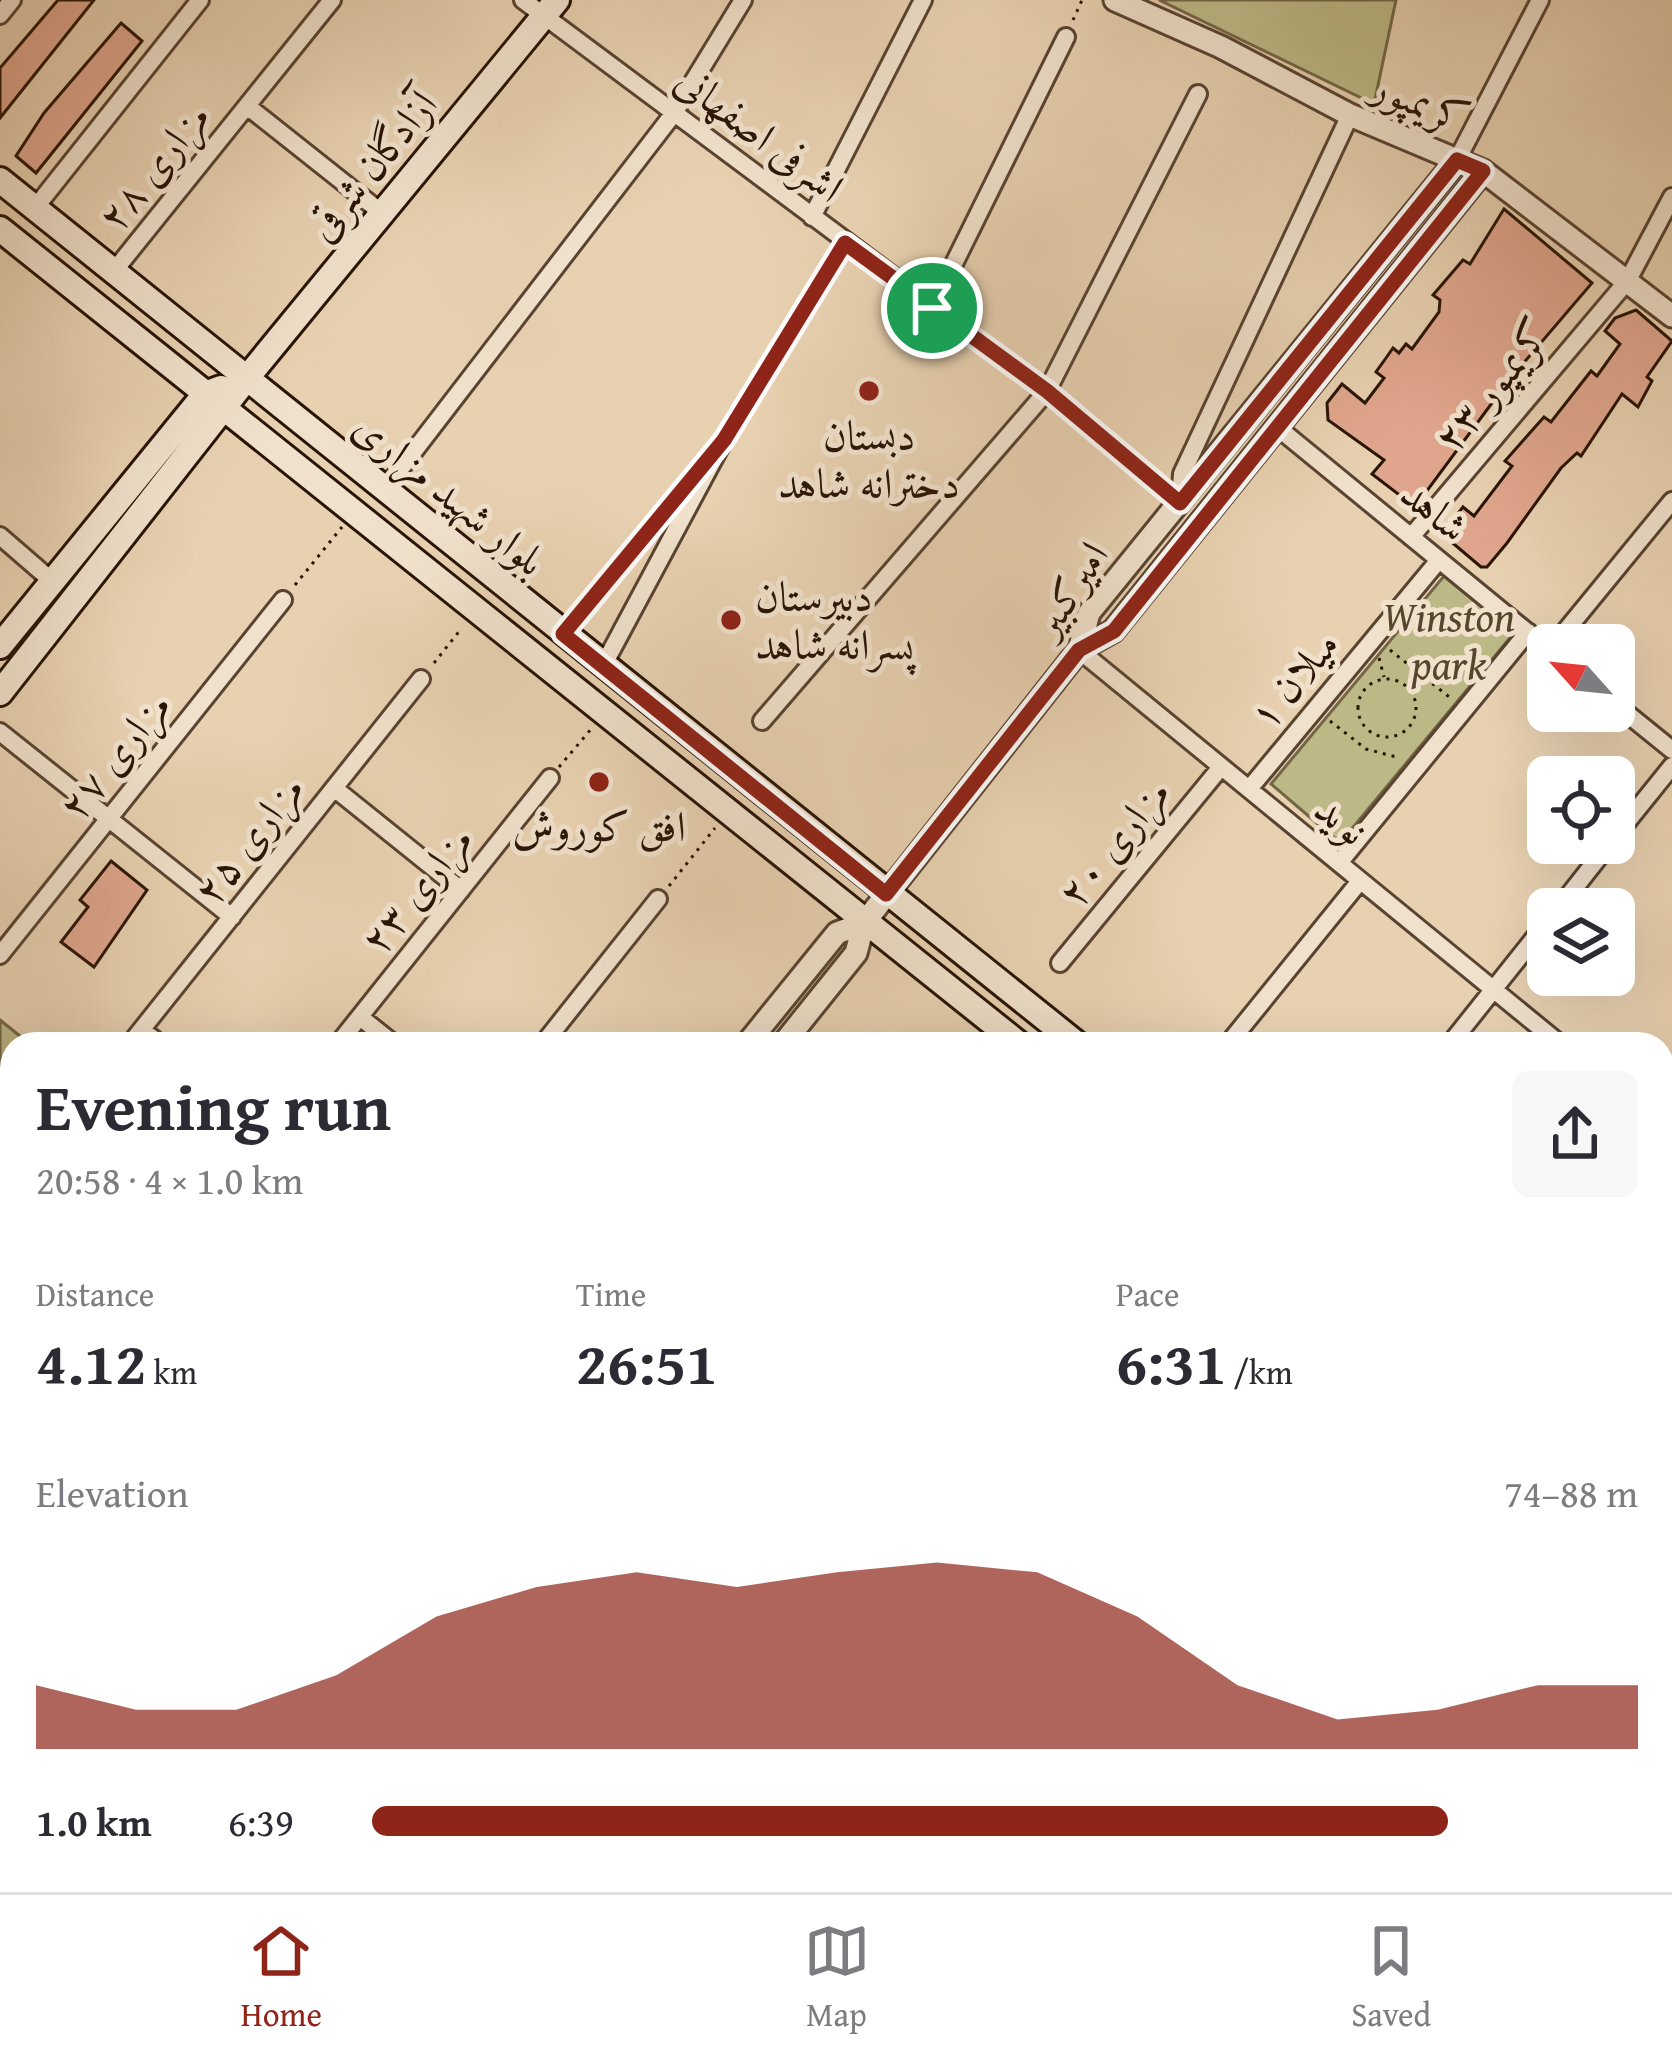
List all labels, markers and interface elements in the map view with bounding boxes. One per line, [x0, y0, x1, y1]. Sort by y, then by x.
street label: اشرفی اصفهانی [663, 49, 857, 216]
street label: کریمپور [1360, 53, 1479, 149]
street label: آزادگان شرقی [291, 73, 453, 253]
street label: مزاری ۲۸ [81, 88, 224, 243]
pin [881, 257, 983, 359]
icon: arrive [899, 275, 965, 341]
street label: کریمپور ۲۳ [1418, 305, 1566, 464]
marker: دبستان دخترانه شاهد [856, 378, 882, 404]
street label: بلوار شهید مزاری [341, 396, 560, 589]
place label: دبستان دخترانه شاهد [778, 404, 960, 513]
street label: شاهد [1388, 463, 1483, 556]
street label: امیرکبیر [1013, 529, 1122, 652]
place label: دبیرستان پسرانه شاهد [755, 565, 917, 675]
park label: Winston park [1383, 585, 1515, 694]
marker: دبیرستان پسرانه شاهد [718, 607, 744, 633]
street label: میلان ۱ [1233, 616, 1352, 742]
north arrow [1527, 624, 1635, 732]
map controls [1527, 624, 1635, 996]
street label: مزاری ۲۷ [42, 677, 185, 832]
button: locate [1527, 756, 1635, 864]
street label: مزاری ۲۵ [177, 761, 318, 917]
street label: مزاری ۲۰ [1041, 764, 1184, 919]
marker: افق کوروش [586, 769, 612, 795]
street label: نوید [1302, 778, 1382, 859]
place label: افق کوروش [512, 795, 686, 856]
street label: مزاری ۲۳ [344, 811, 487, 966]
button: layers [1527, 888, 1635, 996]
text: Evening run [36, 1057, 391, 1154]
button: share [1512, 1071, 1638, 1197]
text: 20:58 · 4 × 1.0 km [36, 1151, 303, 1208]
text: Distance [36, 1270, 154, 1318]
text: Time [576, 1270, 646, 1318]
text: Pace [1116, 1270, 1179, 1318]
text: 4.12 [36, 1318, 146, 1406]
text: 26:51 [576, 1318, 717, 1406]
text: 6:31 [1116, 1318, 1226, 1406]
text: km [146, 1348, 197, 1396]
text: /km [1226, 1348, 1293, 1396]
text: Elevation [36, 1464, 189, 1521]
text: 74–88 m [1504, 1464, 1638, 1521]
text: 1.0 km [36, 1793, 152, 1850]
text: 6:39 [228, 1793, 294, 1850]
tab: Home [241, 1918, 322, 2038]
tab: Map [804, 1918, 870, 2038]
tab: Saved [1351, 1918, 1431, 2038]

